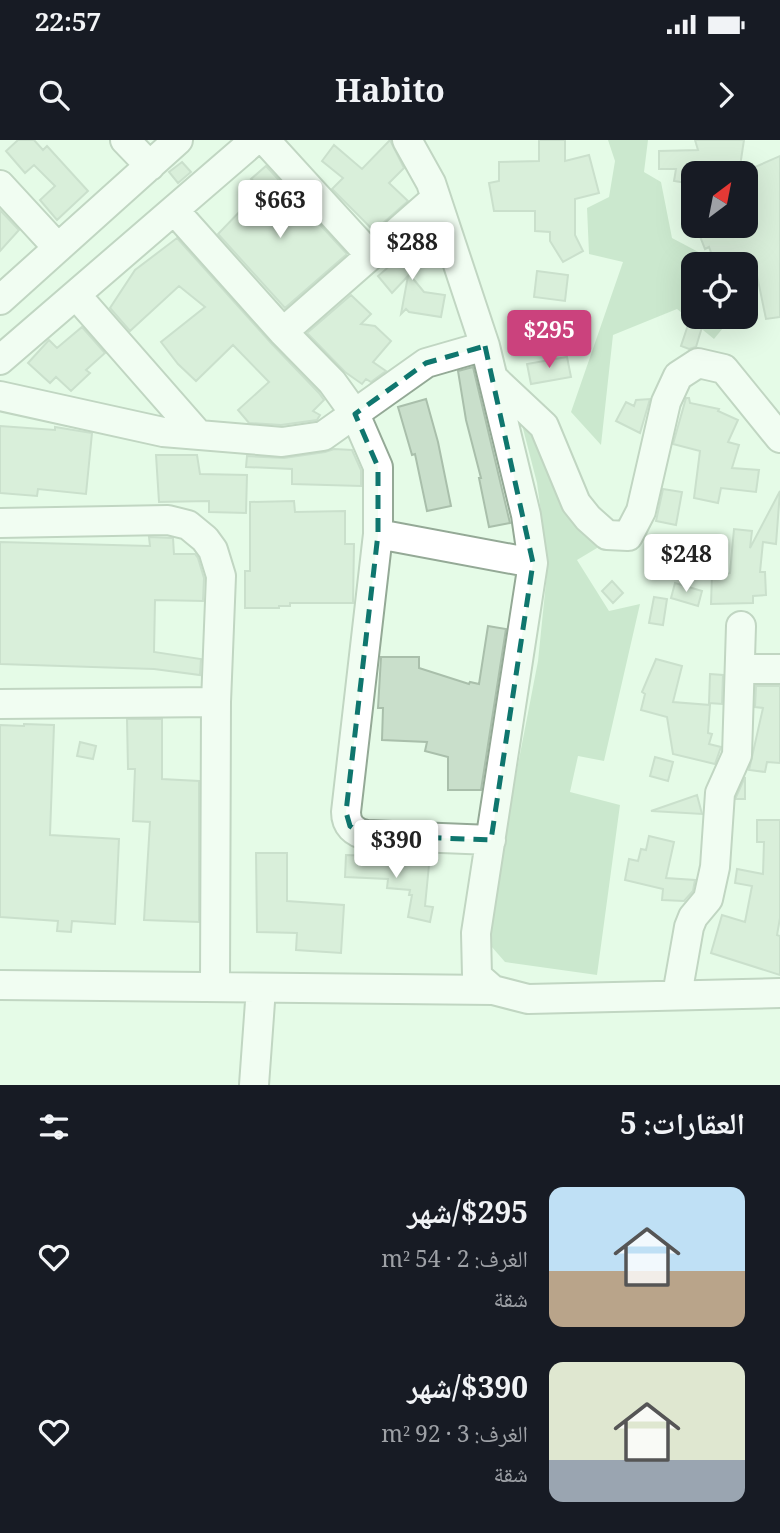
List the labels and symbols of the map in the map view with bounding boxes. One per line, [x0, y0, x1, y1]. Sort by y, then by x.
north arrow [681, 161, 758, 238]
pin: $663 [239, 181, 321, 240]
pin: $288 [371, 222, 453, 282]
pin: $295 [508, 310, 590, 370]
pin: $248 [645, 534, 727, 594]
pin: $390 [355, 820, 437, 880]

